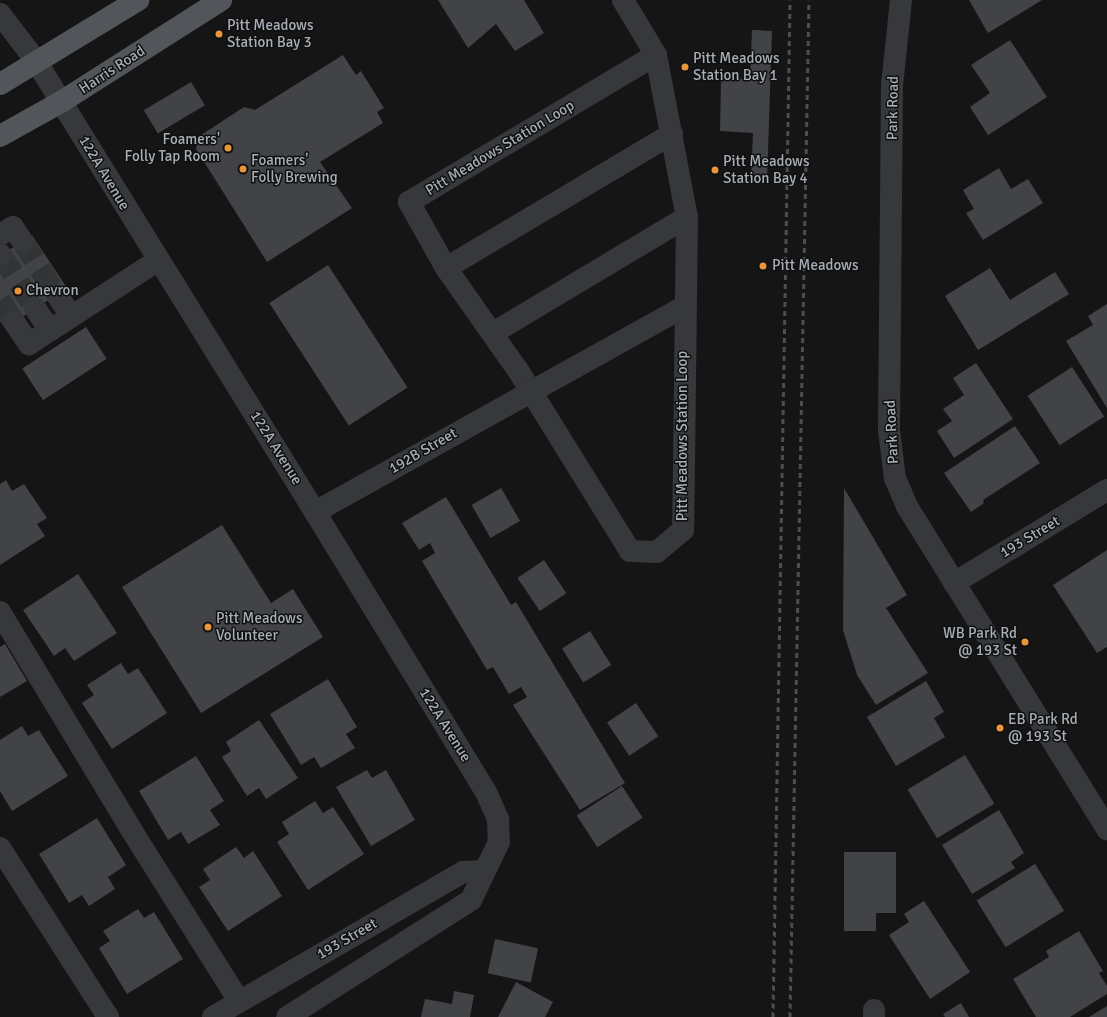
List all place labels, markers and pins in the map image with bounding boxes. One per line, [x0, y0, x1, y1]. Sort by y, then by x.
place label: Pitt Meadows Station Bay 3 [227, 16, 313, 51]
marker: Pitt Meadows Station Bay 3 [214, 29, 224, 39]
place label: Pitt Meadows Station Bay 1 [693, 49, 779, 84]
marker: Pitt Meadows Station Bay 1 [680, 62, 690, 72]
place label: Foamers' Folly Tap Room [125, 130, 220, 165]
marker: Foamers' Folly Tap Room [223, 143, 233, 153]
place label: Foamers' Folly Brewing [251, 151, 338, 186]
place label: Pitt Meadows Station Bay 4 [723, 152, 809, 187]
marker: Foamers' Folly Brewing [238, 164, 248, 174]
marker: Pitt Meadows Station Bay 4 [710, 165, 720, 175]
place label: Pitt Meadows [772, 257, 858, 275]
marker: Pitt Meadows [757, 260, 769, 272]
place label: Chevron [26, 282, 79, 300]
marker: Chevron [13, 286, 23, 296]
place label: Pitt Meadows Volunteer [216, 609, 302, 644]
marker: Pitt Meadows Volunteer [203, 622, 213, 632]
place label: WB Park Rd @ 193 St [943, 624, 1017, 659]
marker: WB Park Rd @ 193 St [1020, 637, 1030, 647]
place label: EB Park Rd @ 193 St [1008, 710, 1078, 745]
marker: EB Park Rd @ 193 St [995, 723, 1005, 733]

